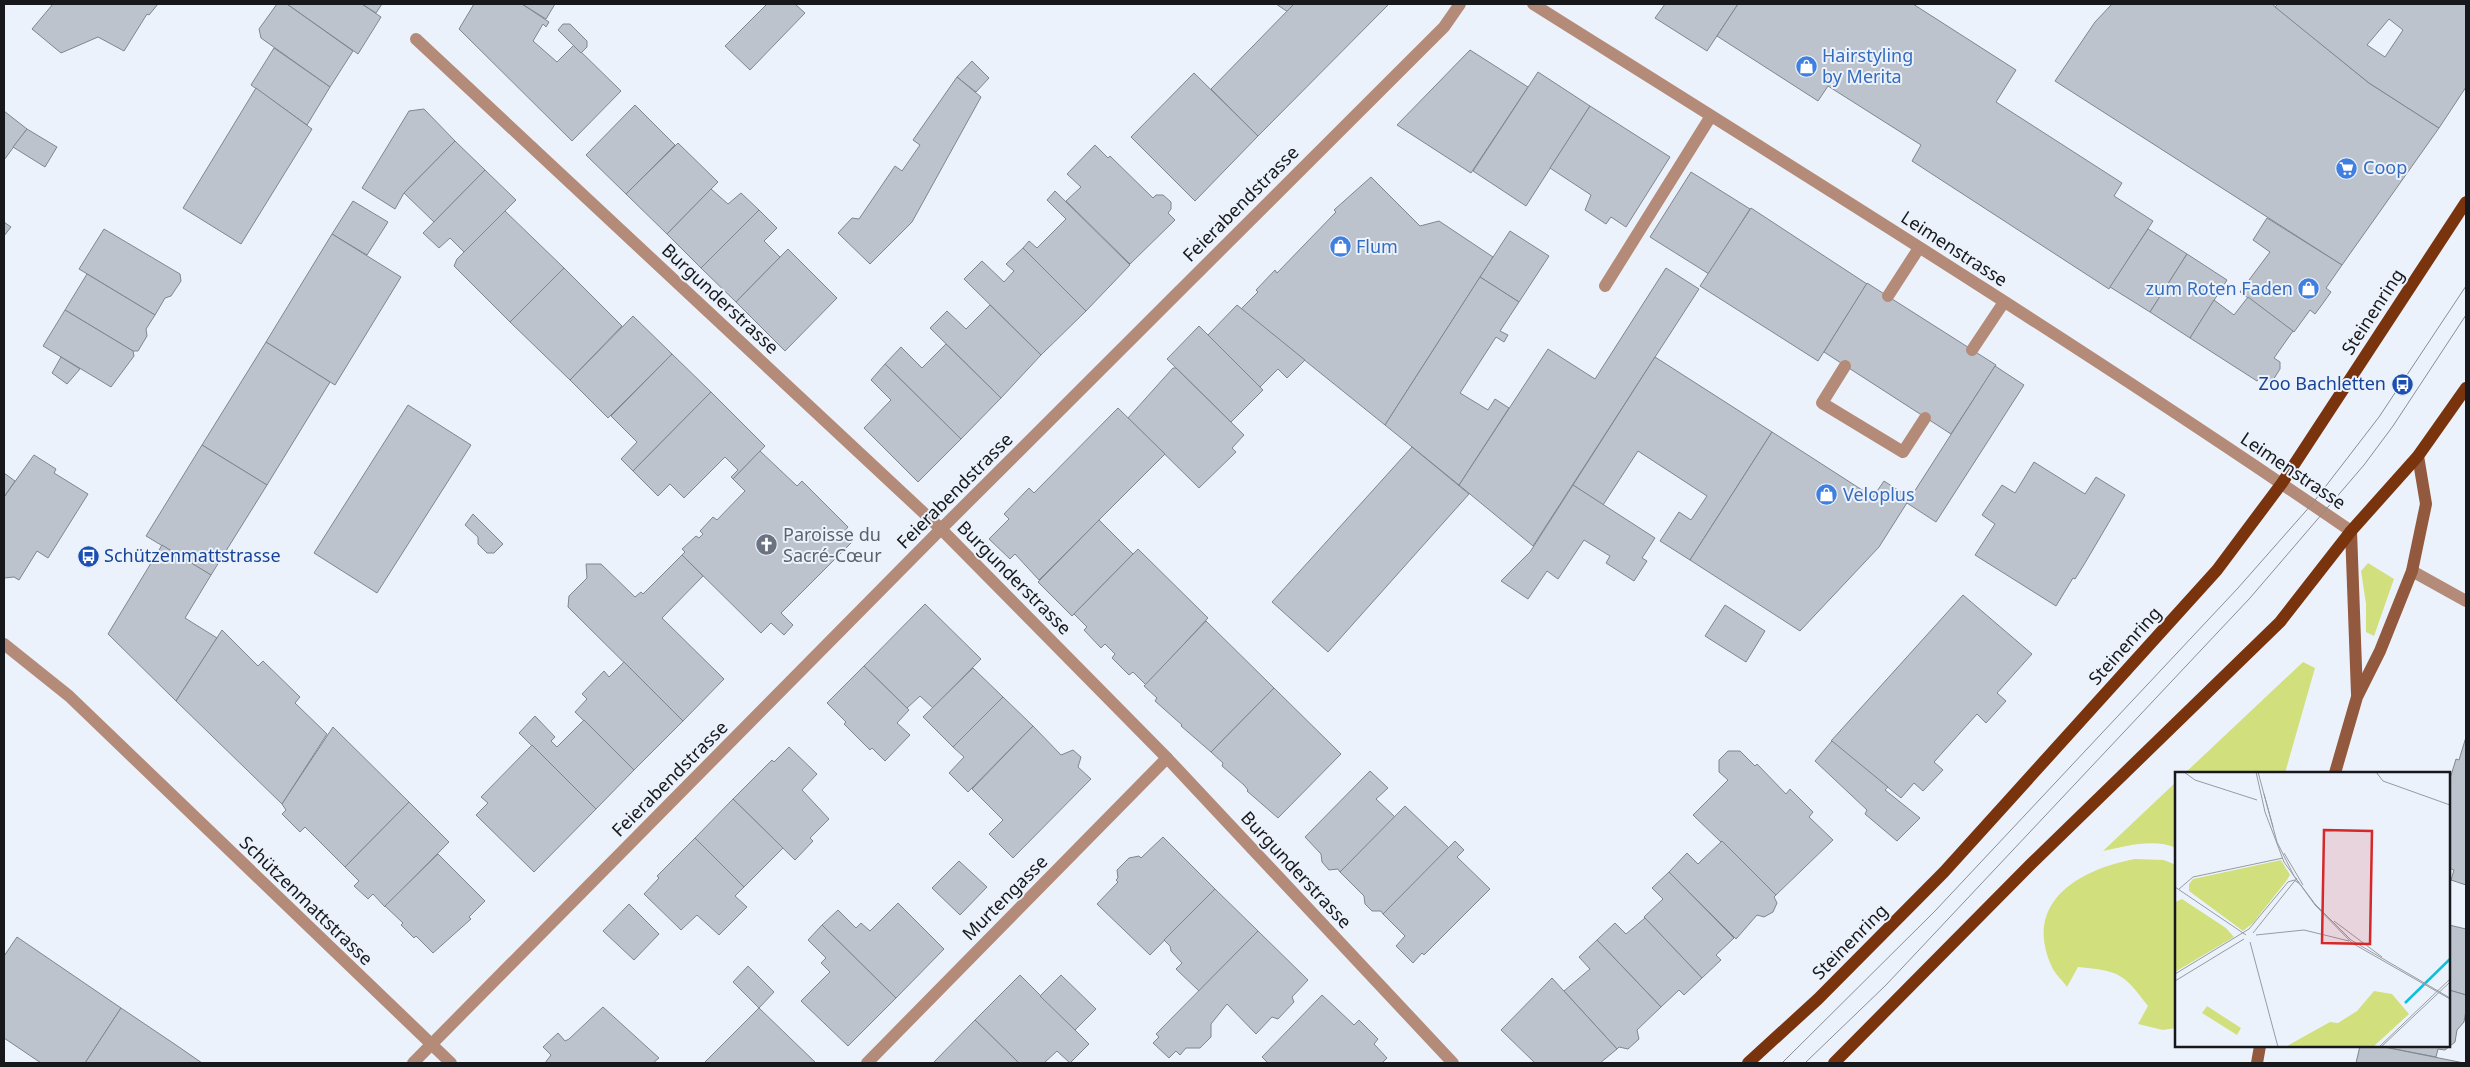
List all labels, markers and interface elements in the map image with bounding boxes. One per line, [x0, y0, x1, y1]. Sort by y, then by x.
place label: Hairstyling by Merita [1822, 43, 1913, 88]
shop icon: Hairstyling by Merita [1794, 54, 1818, 78]
street label: Feierabendstrasse [1177, 140, 1303, 266]
place label: Coop [2363, 155, 2407, 179]
supermarket icon: Coop [2335, 156, 2359, 180]
street label: Leimenstrasse [1897, 205, 2012, 291]
place label: Flum [1356, 234, 1398, 258]
shop icon: Flum [1328, 235, 1352, 259]
street label: Burgunderstrasse [657, 238, 784, 359]
street label: Steinenring [2335, 264, 2409, 359]
place label: zum Roten Faden [2146, 276, 2293, 300]
shop icon: zum Roten Faden [2297, 277, 2321, 301]
place label: Zoo Bachletten [2259, 371, 2386, 395]
bus stop icon: Zoo Bachletten [2390, 372, 2414, 396]
street label: Leimenstrasse [2236, 426, 2351, 514]
street label: Feierabendstrasse [891, 427, 1017, 553]
place label: Veloplus [1843, 482, 1915, 506]
shop icon: Veloplus [1815, 483, 1839, 507]
street label: Burgunderstrasse [953, 515, 1077, 639]
place label: Paroisse du Sacré-Cœur [783, 522, 882, 567]
church icon: Paroisse du Sacré-Cœur [755, 533, 779, 557]
place label: Schützenmattstrasse [104, 543, 281, 567]
bus stop icon: Schützenmattstrasse [76, 544, 100, 568]
street label: Steinenring [2083, 601, 2166, 690]
street label: Feierabendstrasse [606, 715, 732, 841]
inset map [2175, 772, 2450, 1047]
street label: Burgunderstrasse [1236, 806, 1357, 933]
street label: Schützenmattstrasse [235, 830, 379, 970]
street label: Murtengasse [956, 849, 1052, 945]
street label: Steinenring [1806, 898, 1892, 984]

